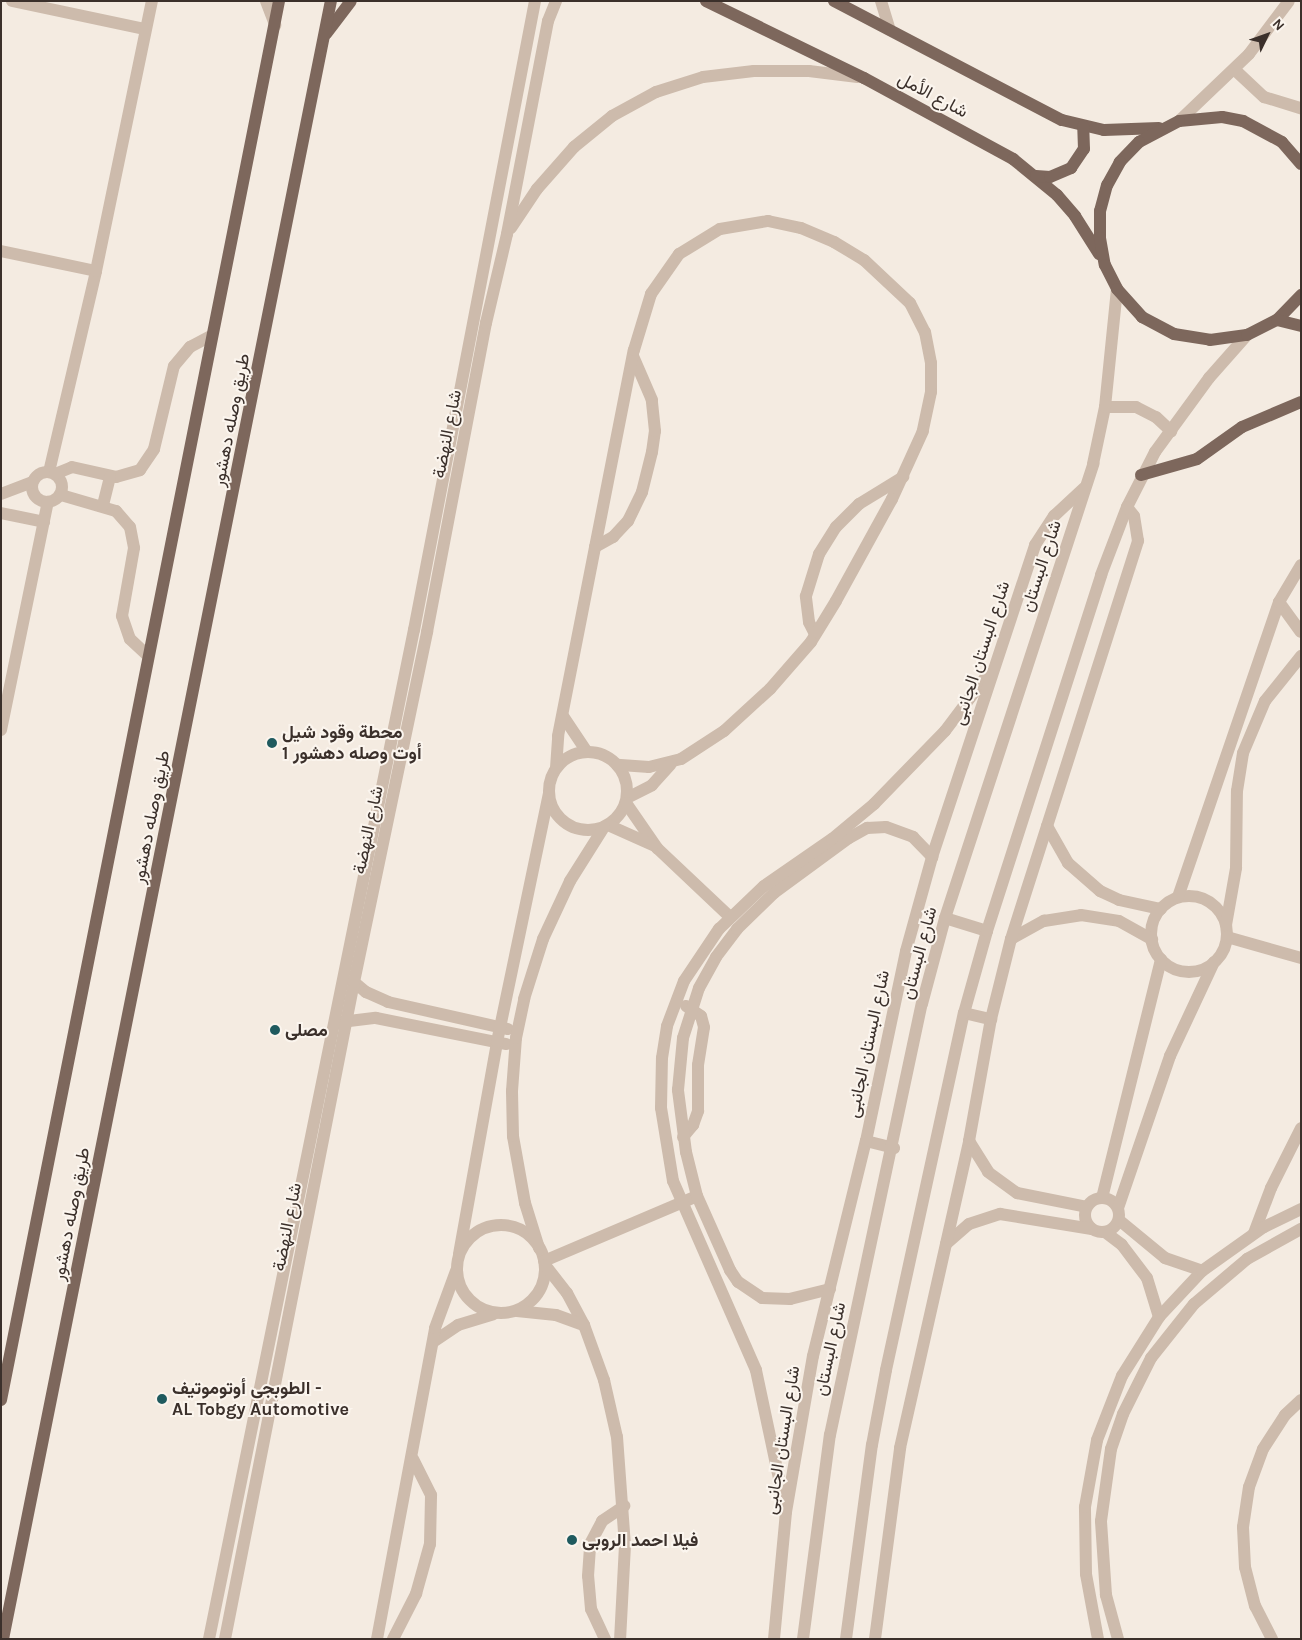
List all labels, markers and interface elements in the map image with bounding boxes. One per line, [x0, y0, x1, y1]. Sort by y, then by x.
north arrow [1242, 10, 1292, 60]
text: N [1269, 15, 1288, 34]
street label: شارع الأمل [894, 67, 972, 123]
street label: طريق وصله دهشور [207, 352, 255, 488]
street label: شارع النهضة [428, 388, 466, 480]
street label: شارع البستان [1016, 517, 1066, 615]
street label: شارع البستان الجانبى [947, 578, 1015, 728]
place label: محطة وقود شيل أوت وصله دهشور 1 [282, 722, 422, 764]
marker: محطة وقود شيل أوت وصله دهشور 1 [266, 737, 278, 749]
street label: طريق وصله دهشور [127, 749, 175, 885]
street label: شارع النهضة [348, 784, 388, 876]
street label: شارع البستان [896, 904, 942, 1002]
street label: شارع البستان الجانبى [842, 968, 894, 1120]
place label: مصلى [285, 1019, 328, 1041]
marker: مصلى [269, 1024, 281, 1036]
street label: طريق وصله دهشور [47, 1146, 95, 1282]
street label: شارع النهضة [268, 1181, 306, 1273]
street label: شارع البستان [810, 1300, 850, 1398]
street label: شارع البستان الجانبى [760, 1364, 804, 1516]
place label: الطوبجى أوتوموتيف - AL Tobgy Automotive [172, 1378, 349, 1420]
marker: الطوبجى أوتوموتيف - AL Tobgy Automotive [156, 1393, 168, 1405]
place label: فيلا احمد الروبى [582, 1529, 698, 1551]
marker: فيلا احمد الروبى [566, 1534, 578, 1546]

